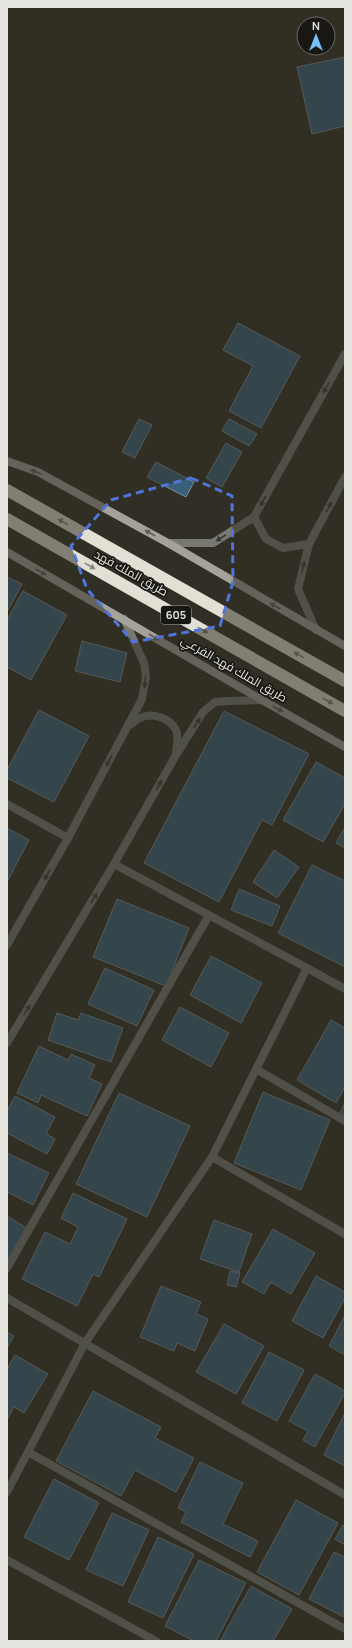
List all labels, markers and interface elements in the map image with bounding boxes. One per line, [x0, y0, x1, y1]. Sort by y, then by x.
north arrow [296, 16, 336, 56]
text: N [312, 18, 320, 33]
one-way arrow [323, 382, 329, 393]
one-way arrow [29, 468, 41, 474]
one-way arrow [259, 495, 266, 507]
one-way arrow [325, 501, 332, 513]
one-way arrow [58, 519, 69, 526]
one-way arrow [144, 530, 156, 537]
one-way arrow [216, 534, 226, 542]
street label: طريق الملك فهد [91, 545, 171, 600]
one-way arrow [301, 561, 307, 573]
one-way arrow [84, 562, 96, 569]
one-way arrow [35, 568, 47, 575]
one-way arrow [269, 602, 281, 609]
road number: 605 [161, 606, 191, 624]
one-way arrow [197, 626, 209, 633]
street label: طريق الملك فهد الفرعي [177, 631, 290, 708]
one-way arrow [148, 633, 160, 640]
one-way arrow [293, 651, 305, 658]
one-way arrow [142, 676, 148, 688]
one-way arrow [322, 698, 334, 705]
one-way arrow [272, 706, 284, 713]
one-way arrow [193, 717, 200, 728]
one-way arrow [106, 755, 113, 767]
one-way arrow [155, 780, 162, 791]
one-way arrow [44, 869, 51, 881]
one-way arrow [91, 892, 98, 904]
one-way arrow [23, 1005, 31, 1015]

